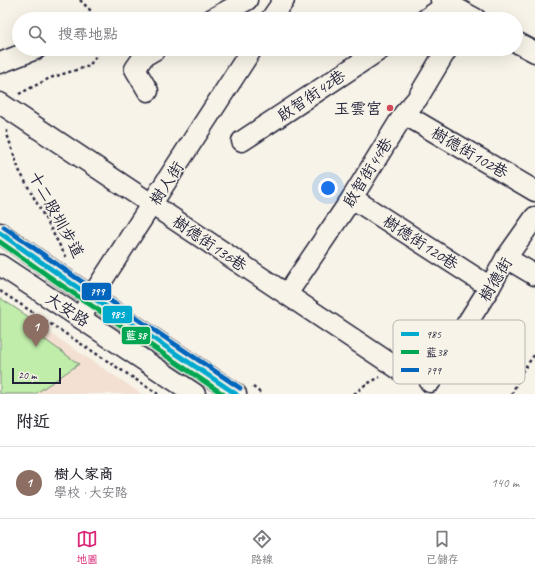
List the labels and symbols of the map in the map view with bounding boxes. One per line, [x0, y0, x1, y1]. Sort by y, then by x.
street label: 啟智街42巷 [273, 66, 350, 126]
place label: 玉雲宮 [334, 99, 382, 119]
marker: 玉雲宮 [385, 103, 395, 113]
street label: 樹德街102巷 [427, 123, 512, 183]
street label: 啟智街44巷 [339, 134, 397, 211]
street label: 樹人街 [145, 158, 188, 209]
street label: 十二股圳步道 [24, 168, 88, 261]
your location [318, 178, 338, 198]
street label: 樹德街120巷 [379, 211, 462, 275]
street label: 樹德街136巷 [168, 212, 251, 276]
street label: 樹德街 [475, 254, 517, 305]
line badge: 799 [81, 282, 112, 301]
text: 799 [90, 284, 105, 298]
street label: 大安路 [42, 288, 93, 331]
line badge: 985 [102, 305, 133, 324]
text: 985 [110, 307, 125, 321]
pin: 1 [23, 314, 49, 347]
legend [393, 320, 525, 384]
line badge: 藍38 [121, 326, 151, 345]
text: 985 [426, 327, 442, 341]
text: 藍38 [126, 328, 148, 342]
text: 藍38 [426, 345, 448, 359]
text: 799 [426, 363, 442, 377]
scale bar [12, 366, 61, 385]

